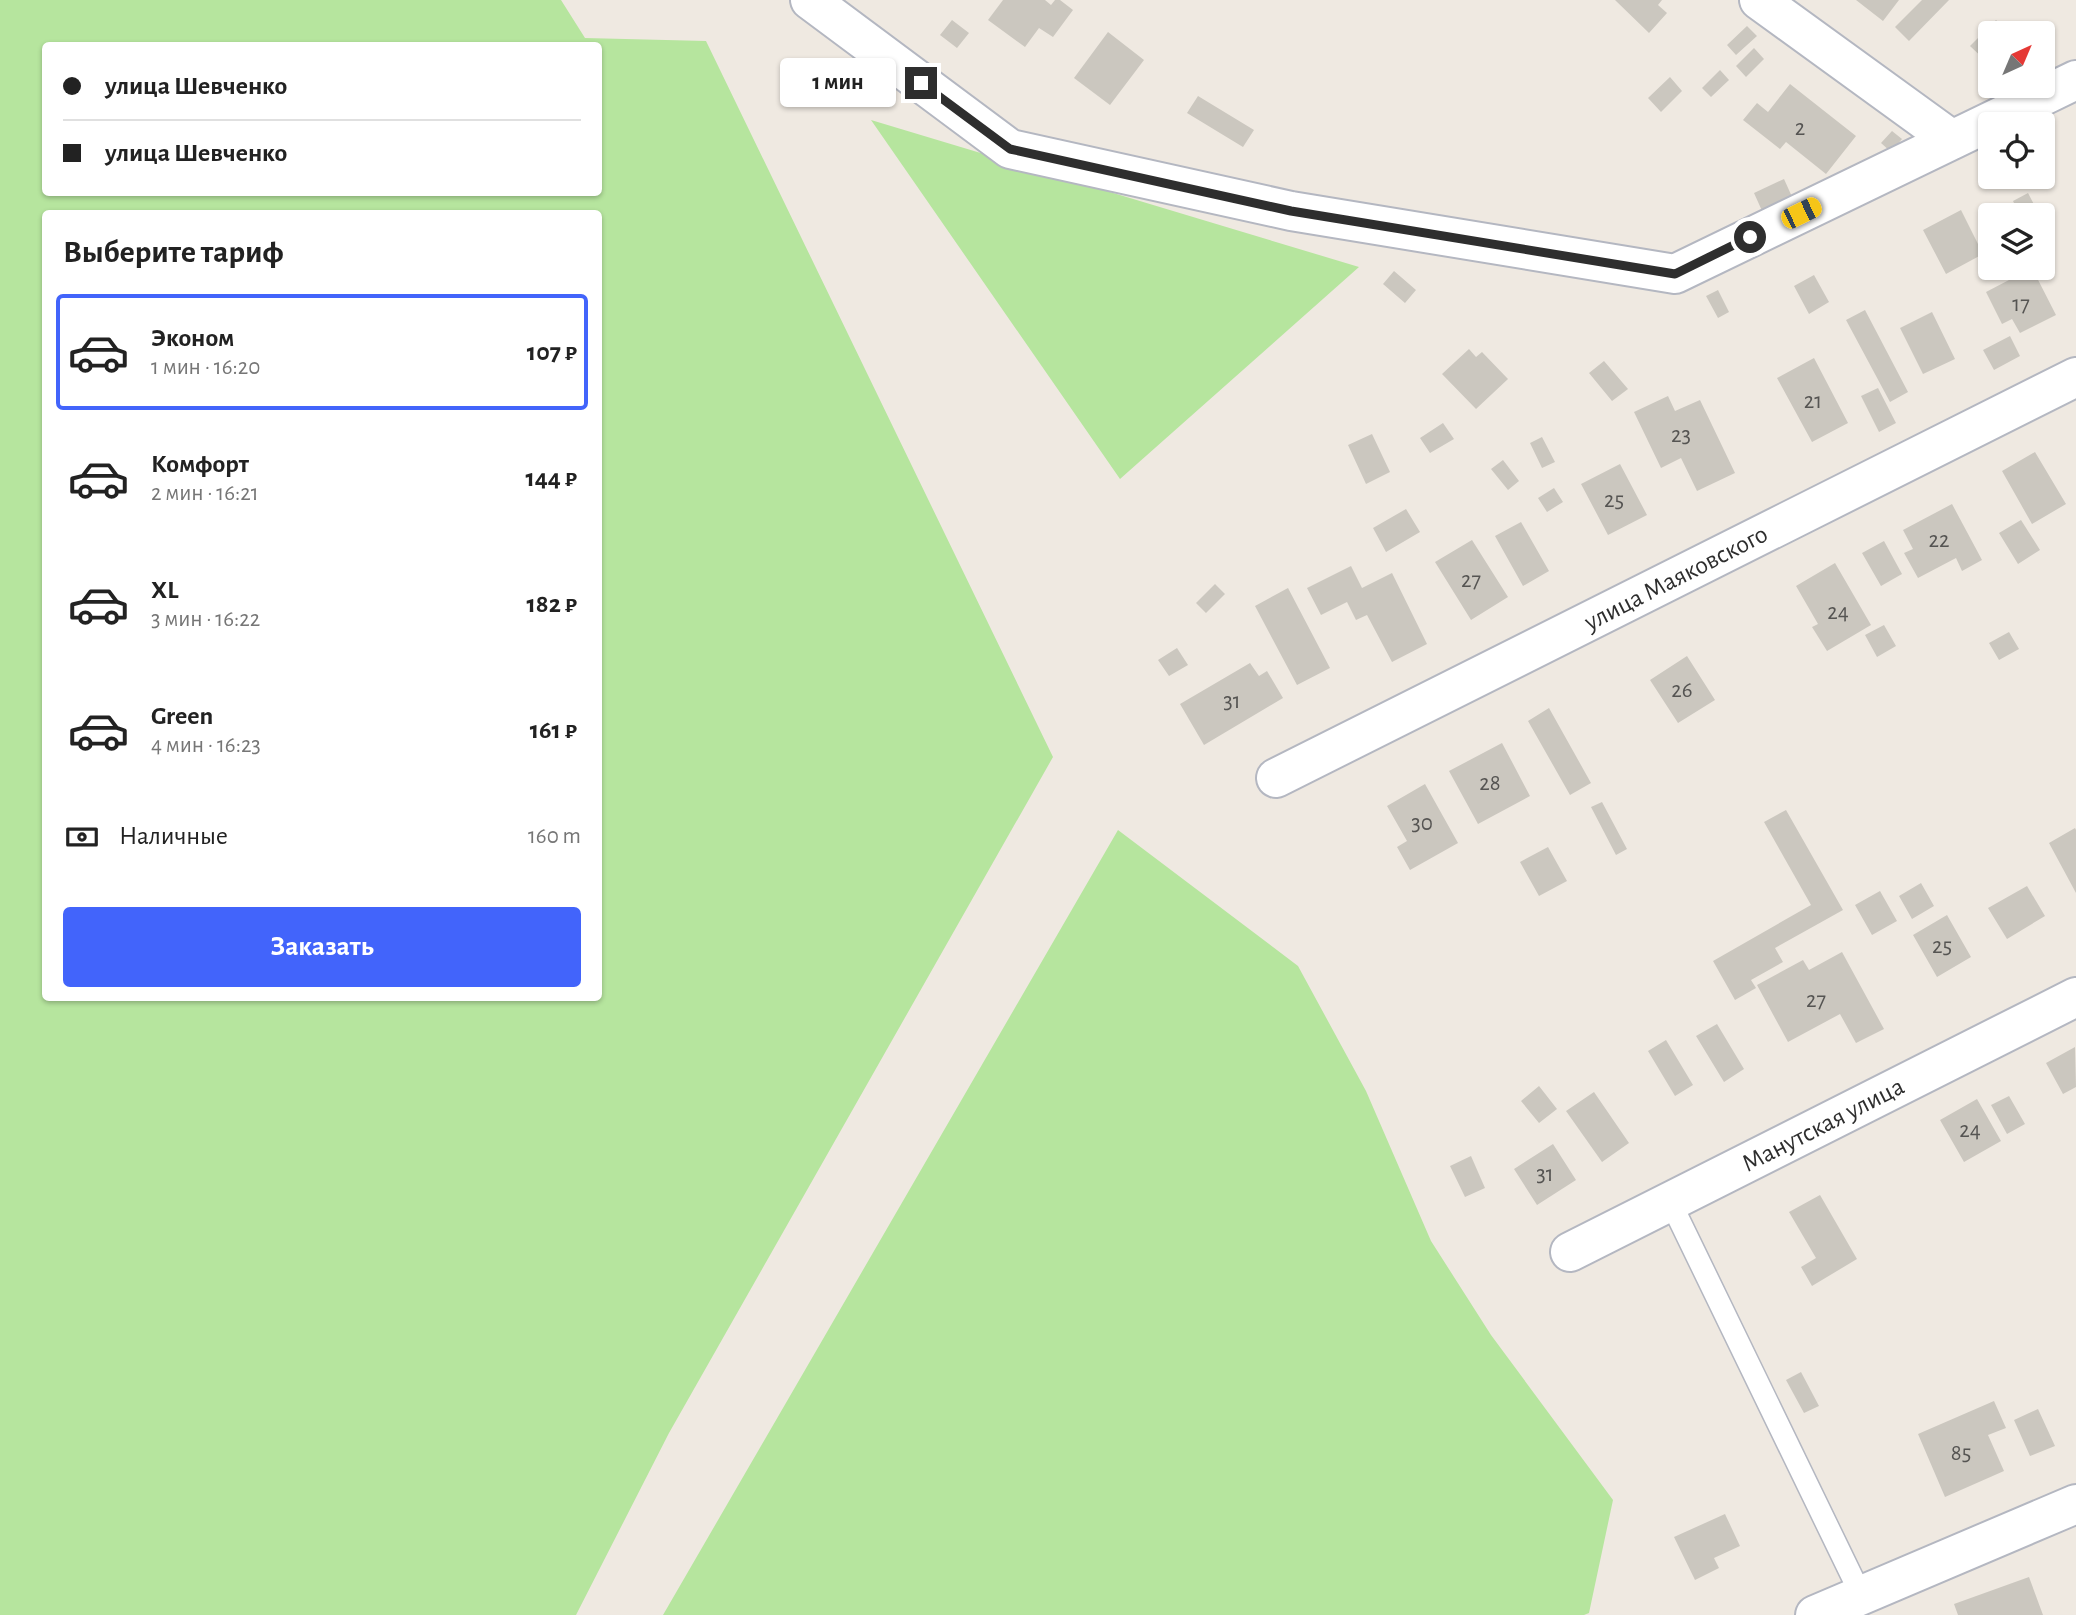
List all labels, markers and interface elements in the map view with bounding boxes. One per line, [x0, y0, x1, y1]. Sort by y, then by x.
north arrow [1978, 21, 2054, 98]
map controls [1978, 21, 2055, 280]
callout: 1 мин [781, 58, 897, 108]
route end [905, 67, 937, 99]
text: 1 мин [812, 71, 864, 94]
text: улица Шевченко [105, 73, 287, 99]
button: locate [1978, 112, 2055, 189]
house number: 2 [1795, 117, 1805, 140]
text: улица Шевченко [105, 140, 287, 166]
car [1778, 194, 1825, 232]
button: layers [1978, 203, 2055, 280]
route start [1734, 221, 1766, 253]
text: Выберите тариф [63, 236, 284, 268]
house number: 17 [2012, 293, 2030, 316]
icon: car [67, 321, 130, 384]
text: Эконом [151, 325, 234, 351]
text: 107 ₽ [527, 339, 577, 365]
text: 1 мин · 16:20 [151, 356, 260, 379]
house number: 21 [1804, 390, 1822, 413]
house number: 23 [1671, 424, 1691, 447]
icon: car [67, 447, 130, 510]
text: Комфорт [151, 451, 249, 477]
text: 144 ₽ [525, 465, 577, 491]
text: 2 мин · 16:21 [151, 482, 259, 505]
house number: 25 [1604, 489, 1624, 512]
street label: улица Маяковского [1579, 521, 1772, 636]
house number: 22 [1929, 529, 1949, 552]
house number: 27 [1461, 569, 1481, 592]
icon: car [67, 573, 130, 636]
text: XL [151, 577, 178, 603]
text: 182 ₽ [526, 591, 577, 617]
house number: 24 [1827, 601, 1849, 624]
text: 3 мин · 16:22 [151, 608, 260, 631]
house number: 26 [1671, 679, 1693, 702]
house number: 31 [1223, 690, 1241, 713]
icon: car [67, 699, 130, 762]
text: Green [151, 703, 213, 729]
text: 161 ₽ [530, 717, 577, 743]
text: 4 мин · 16:23 [151, 734, 261, 757]
house number: 28 [1479, 772, 1501, 795]
house number: 30 [1411, 812, 1433, 835]
icon: cash [63, 818, 101, 856]
text: Наличные [119, 823, 228, 849]
text: 160 m [528, 825, 581, 848]
button: Заказать [63, 907, 581, 987]
house number: 25 [1932, 935, 1952, 958]
house number: 27 [1806, 989, 1826, 1012]
street label: Манутская улица [1738, 1073, 1908, 1177]
house number: 24 [1959, 1119, 1981, 1142]
house number: 31 [1536, 1163, 1554, 1186]
house number: 85 [1951, 1442, 1971, 1465]

